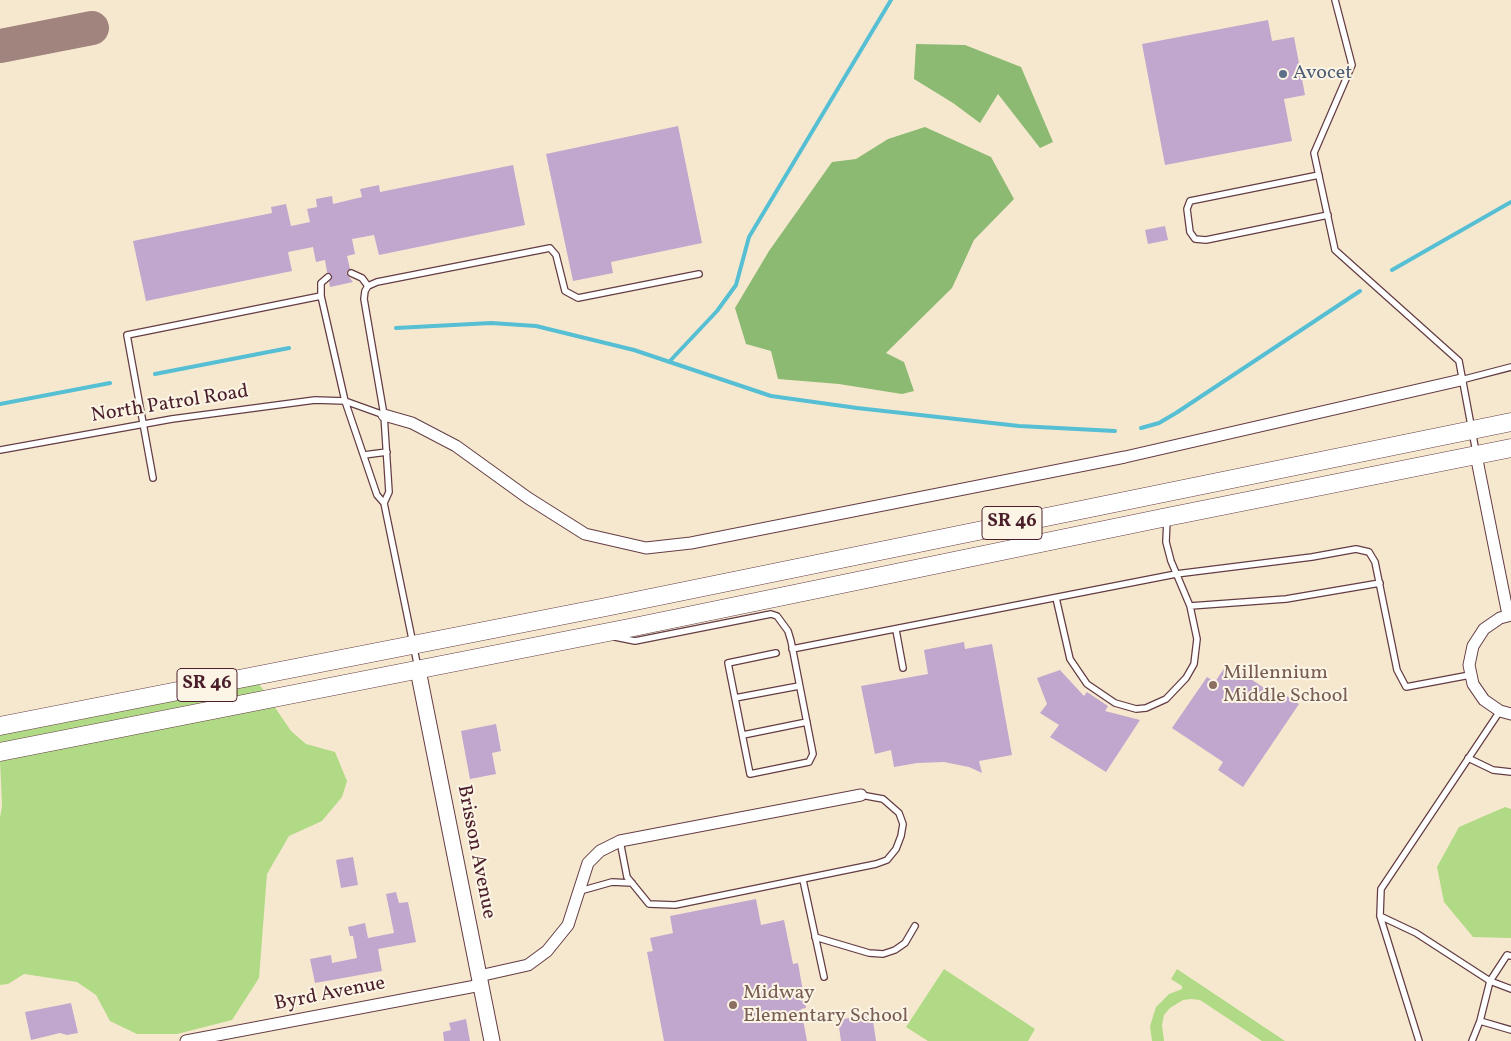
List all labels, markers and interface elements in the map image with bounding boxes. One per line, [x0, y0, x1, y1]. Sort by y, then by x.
place label: Avocet [1293, 62, 1352, 86]
marker: Avocet [1277, 68, 1289, 80]
street label: North Patrol Road [90, 381, 250, 429]
road number: SR 46 [982, 506, 1042, 540]
place label: Millennium Middle School [1223, 662, 1348, 709]
road number: SR 46 [177, 668, 237, 702]
marker: Millennium Middle School [1207, 679, 1219, 691]
street label: Brisson Avenue [450, 783, 500, 921]
street label: Byrd Avenue [273, 973, 387, 1017]
place label: Midway Elementary School [743, 982, 908, 1029]
marker: Midway Elementary School [727, 999, 739, 1011]

